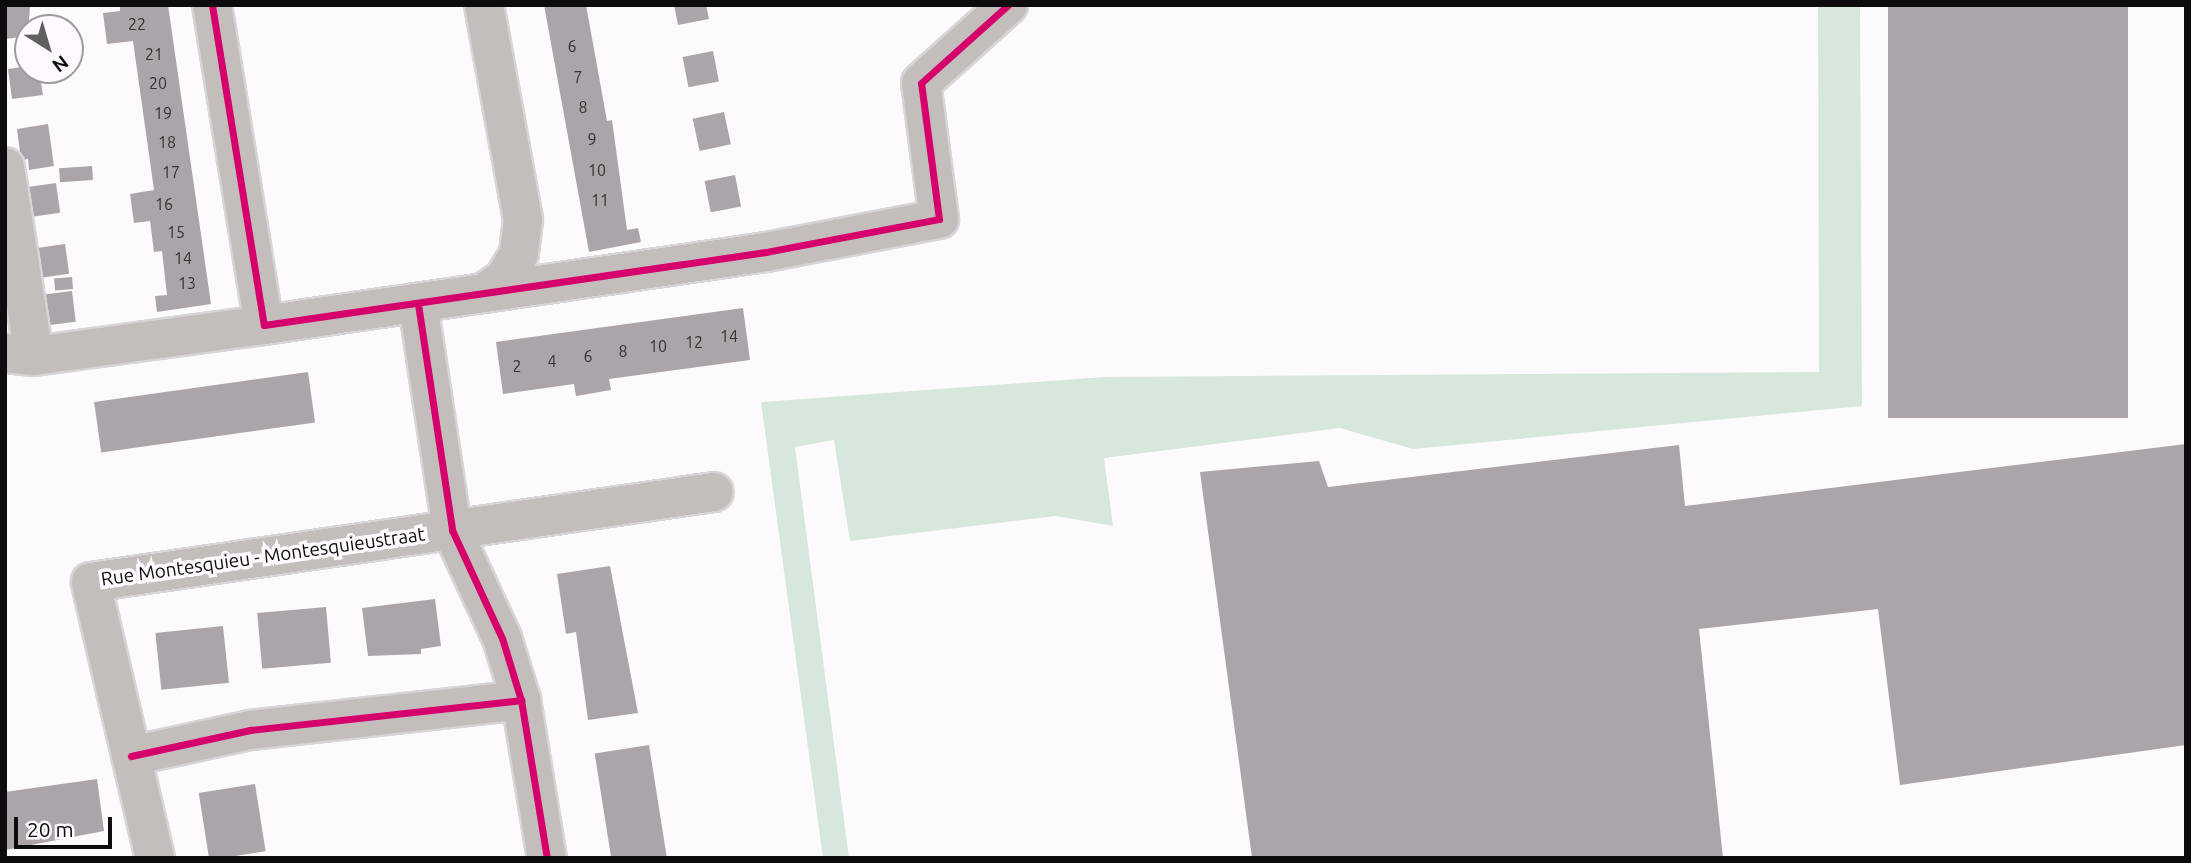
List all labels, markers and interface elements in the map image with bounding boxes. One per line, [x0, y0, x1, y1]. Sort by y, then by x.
north arrow [14, 14, 84, 84]
house number: 22 [128, 14, 146, 34]
house number: 6 [567, 36, 577, 56]
house number: 21 [145, 44, 163, 64]
text: N [48, 51, 73, 77]
house number: 7 [573, 67, 583, 87]
house number: 20 [149, 73, 167, 93]
house number: 8 [578, 97, 588, 117]
house number: 19 [154, 103, 172, 123]
house number: 9 [587, 129, 597, 149]
house number: 18 [158, 132, 176, 152]
house number: 10 [588, 160, 606, 180]
house number: 17 [162, 162, 180, 182]
house number: 11 [591, 190, 609, 210]
house number: 16 [155, 194, 173, 214]
house number: 15 [167, 222, 185, 242]
house number: 14 [174, 248, 192, 268]
house number: 13 [178, 273, 196, 293]
house number: 14 [720, 326, 738, 346]
house number: 12 [685, 332, 703, 352]
house number: 10 [649, 336, 667, 356]
house number: 8 [618, 341, 628, 361]
house number: 6 [583, 346, 593, 366]
house number: 4 [547, 351, 557, 371]
house number: 2 [512, 356, 522, 376]
street label: Rue Montesquieu - Montesquieustraat [100, 523, 426, 591]
scale bar [18, 804, 116, 848]
text: 20 m [27, 817, 74, 841]

